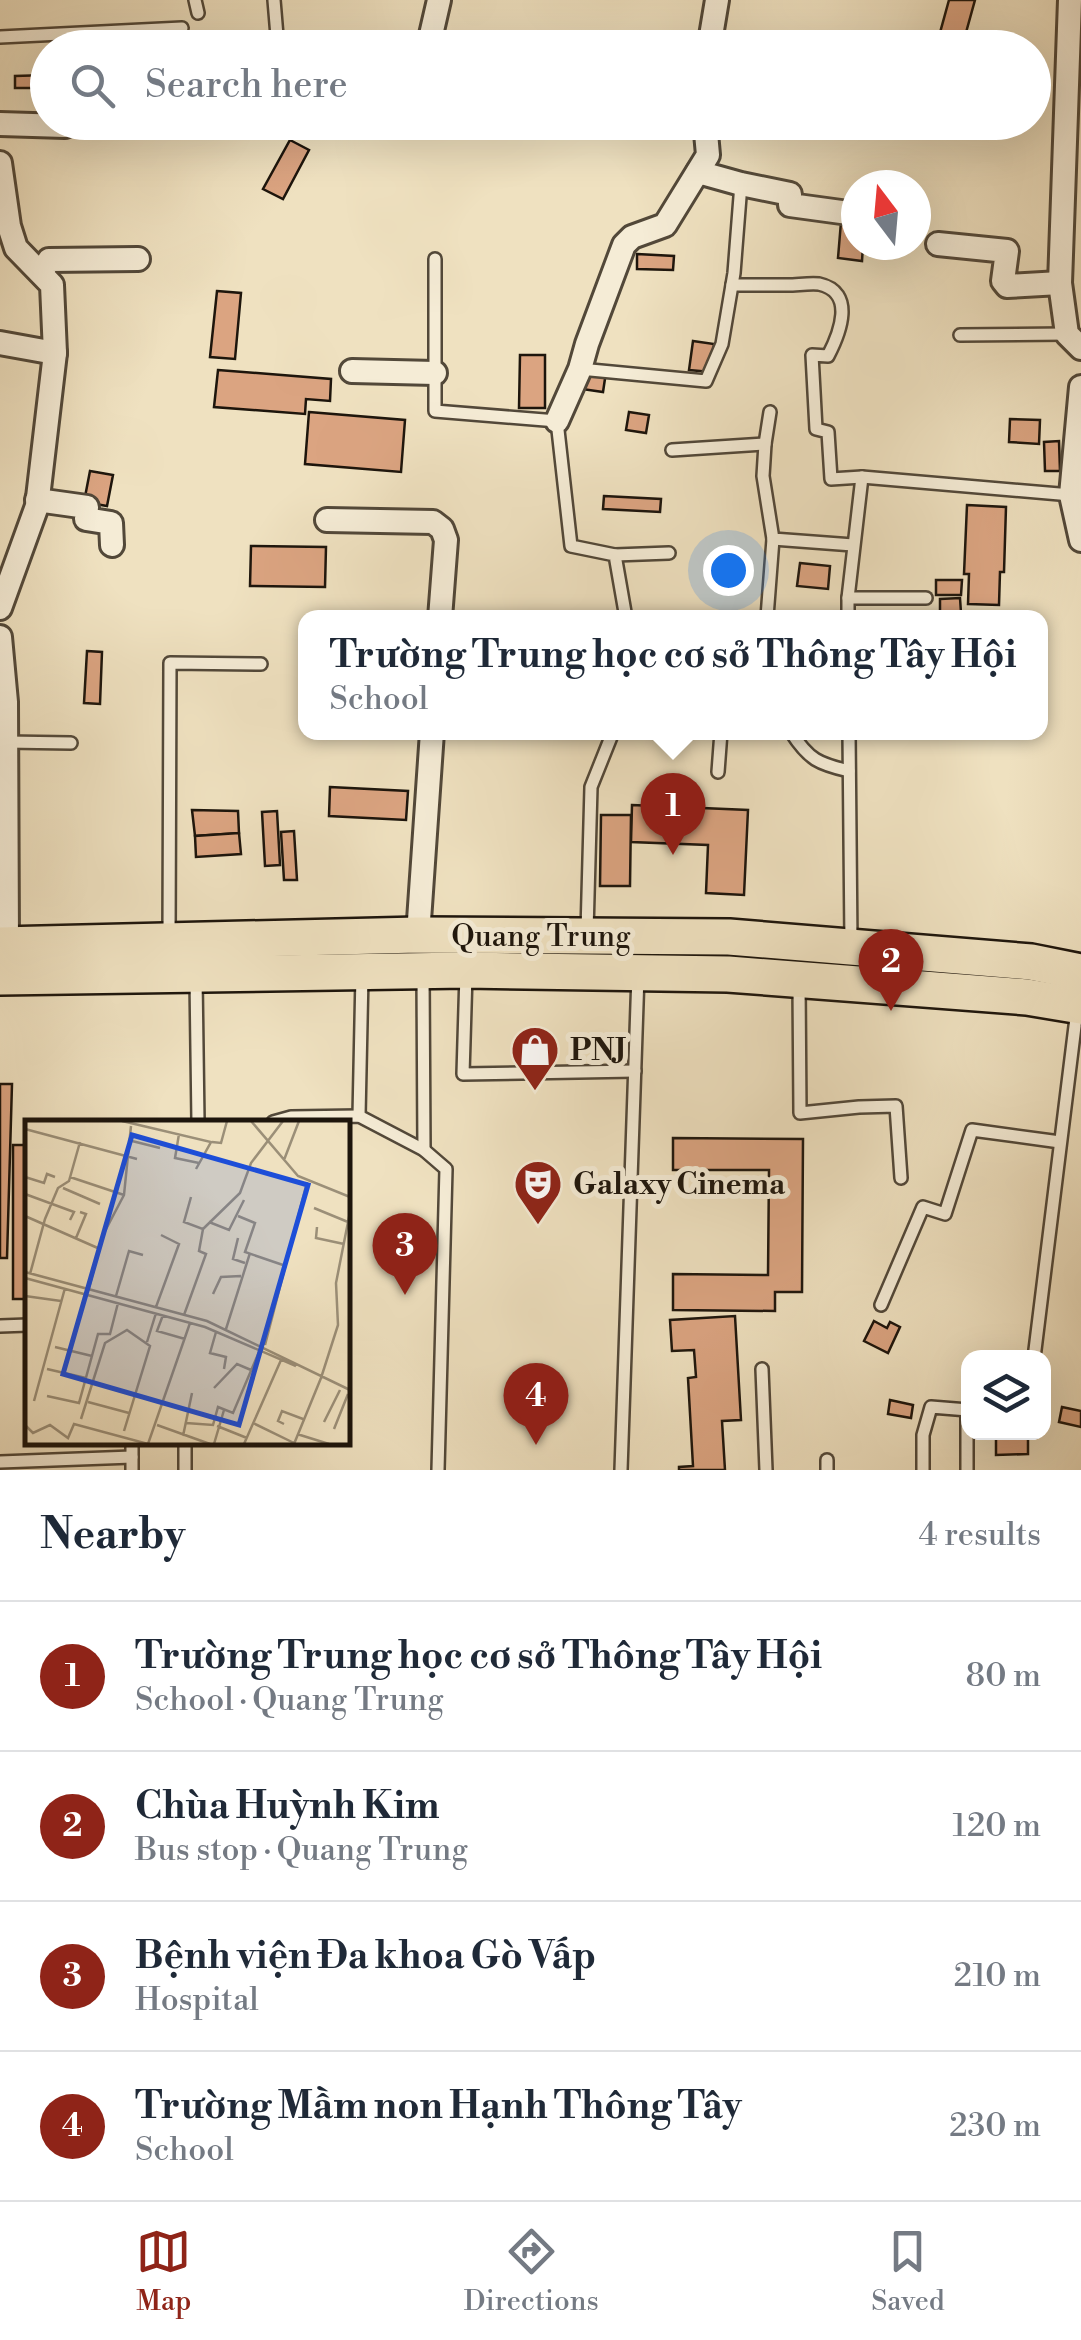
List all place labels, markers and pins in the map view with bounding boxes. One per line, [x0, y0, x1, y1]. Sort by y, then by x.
pin: 1 [640, 772, 706, 855]
pin: 2 [858, 928, 924, 1011]
shop icon: PNJ [509, 1024, 561, 1092]
place label: PNJ [570, 1032, 627, 1070]
theatre icon: Galaxy Cinema [512, 1158, 564, 1226]
place label: Galaxy Cinema [573, 1166, 786, 1204]
pin: 3 [372, 1212, 438, 1295]
pin: 4 [504, 1362, 568, 1445]

